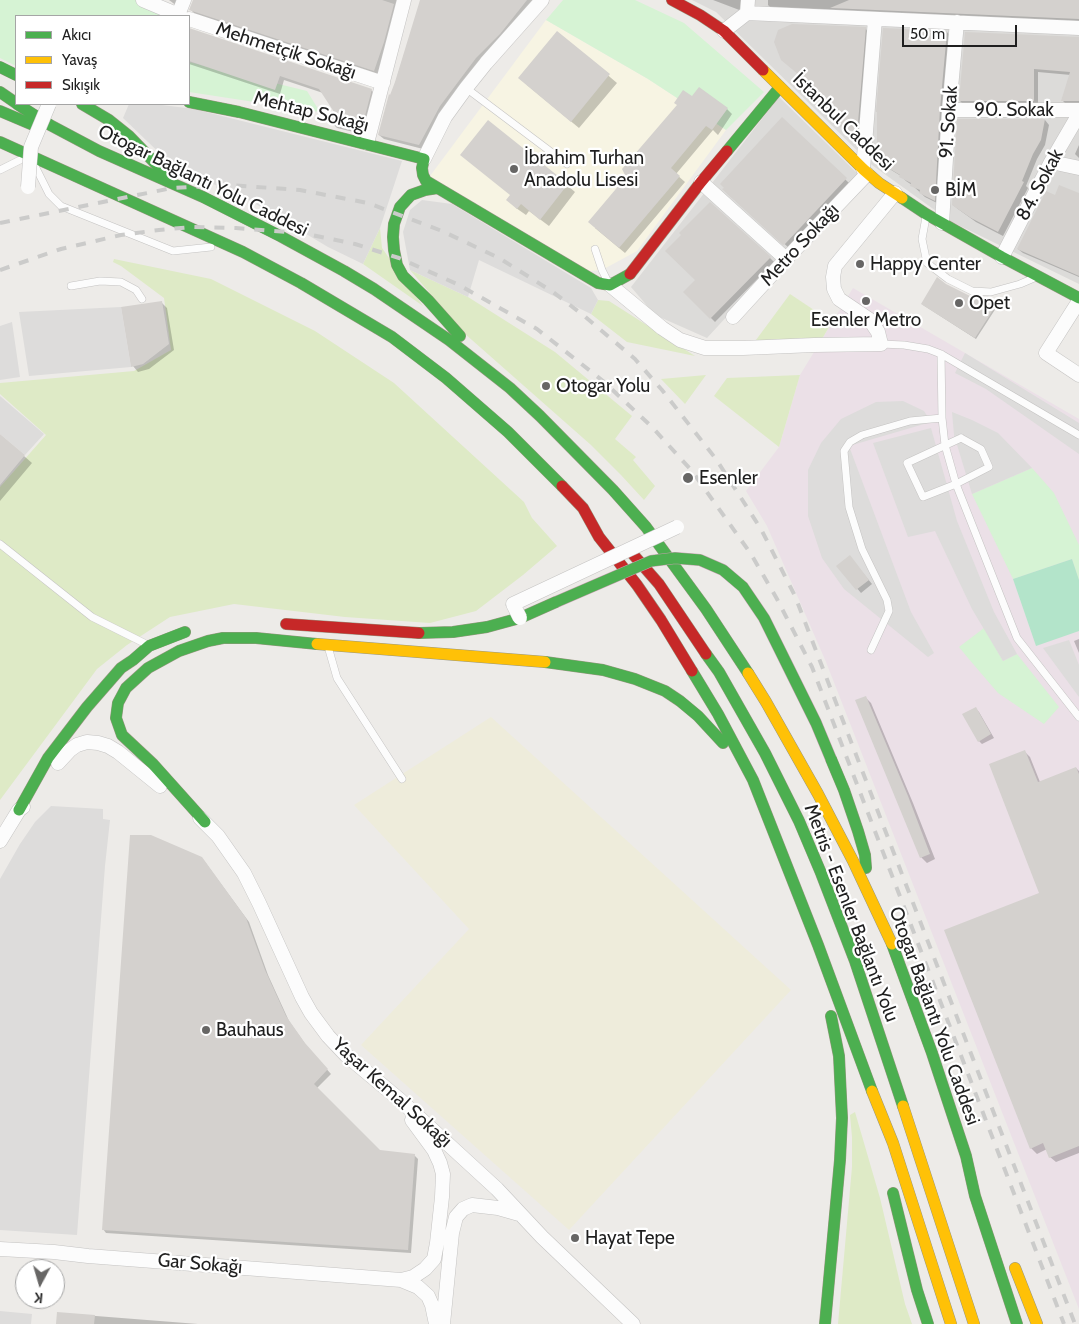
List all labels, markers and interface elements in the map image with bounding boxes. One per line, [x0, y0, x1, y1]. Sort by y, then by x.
legend [15, 15, 190, 105]
scale bar [904, 15, 1019, 47]
street label: Mehmetçik Sokağı [213, 18, 359, 84]
text: 50 m [910, 25, 945, 43]
text: Akıcı [62, 26, 91, 44]
text: Yavaş [62, 51, 97, 69]
street label: İstanbul Caddesi [788, 68, 898, 176]
text: Sıkışık [62, 76, 100, 94]
street label: 91. Sokak [935, 85, 963, 159]
street label: Mehtap Sokağı [251, 87, 371, 137]
street label: 90. Sokak [974, 99, 1054, 121]
street label: Otogar Bağlantı Yolu Caddesi [94, 120, 312, 242]
street label: 84. Sokak [1012, 145, 1068, 225]
place label: İbrahim Turhan Anadolu Lisesi [524, 147, 644, 191]
marker: İbrahim Turhan Anadolu Lisesi [508, 163, 520, 175]
place label: BİM [945, 179, 977, 201]
marker: BİM [929, 184, 941, 196]
street label: Metro Sokağı [756, 199, 844, 291]
place label: Happy Center [870, 253, 981, 275]
marker: Happy Center [854, 258, 866, 270]
place label: Opet [969, 292, 1010, 314]
marker: Esenler Metro [860, 295, 872, 307]
marker: Opet [953, 297, 965, 309]
place label: Esenler Metro [811, 309, 921, 331]
place label: Otogar Yolu [556, 375, 650, 397]
marker: Otogar Yolu [540, 380, 552, 392]
place label: Esenler [699, 467, 758, 489]
marker: Esenler [681, 471, 695, 485]
street label: Metris - Esenler Bağlantı Yolu [799, 801, 903, 1025]
street label: Otogar Bağlantı Yolu Caddesi [884, 904, 984, 1128]
place label: Bauhaus [216, 1019, 284, 1041]
marker: Bauhaus [200, 1024, 212, 1036]
street label: Yaşar Kemal Sokağı [328, 1033, 456, 1153]
place label: Hayat Tepe [585, 1227, 675, 1249]
marker: Hayat Tepe [569, 1232, 581, 1244]
street label: Gar Sokağı [157, 1249, 243, 1279]
north arrow [15, 1259, 65, 1309]
text: K [33, 1289, 44, 1307]

